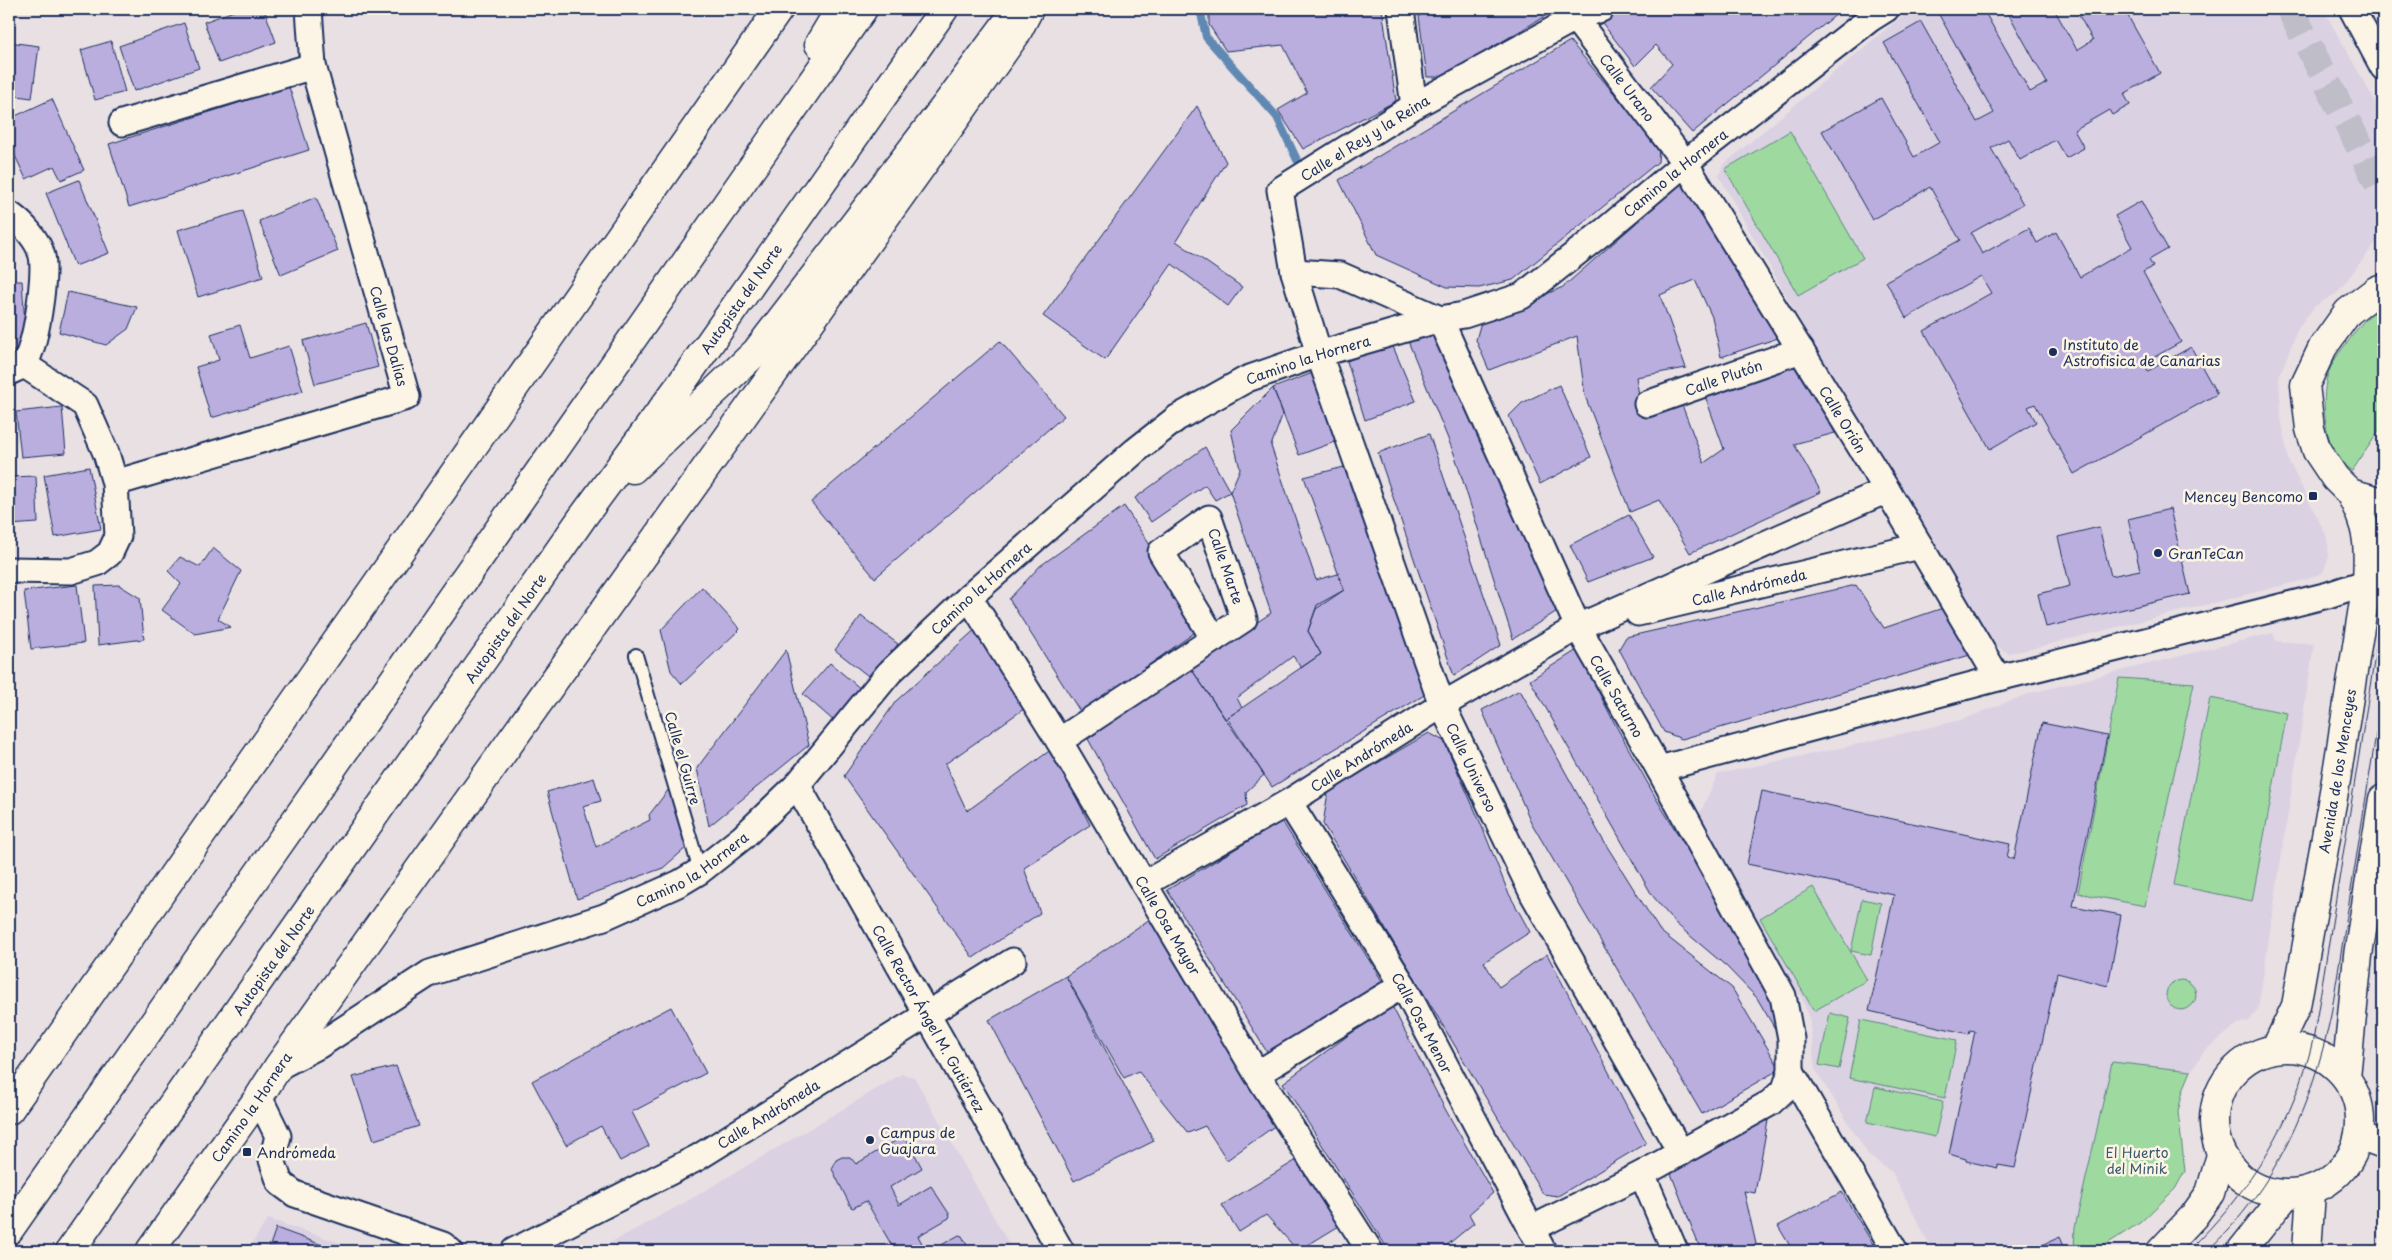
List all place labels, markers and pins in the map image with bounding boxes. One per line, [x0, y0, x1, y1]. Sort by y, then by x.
place label: Instituto de Astrofisica de Canarias [2063, 334, 2220, 371]
marker: Instituto de Astrofisica de Canarias [2047, 346, 2059, 358]
place label: Mencey Bencomo [2184, 486, 2303, 507]
marker: Mencey Bencomo [2307, 490, 2319, 502]
place label: GranTeCan [2168, 543, 2244, 564]
marker: GranTeCan [2152, 547, 2164, 559]
place label: Campus de Guajara [880, 1122, 956, 1159]
marker: Campus de Guajara [864, 1134, 876, 1146]
place label: Andrómeda [257, 1142, 336, 1163]
marker: Andrómeda [241, 1146, 253, 1158]

